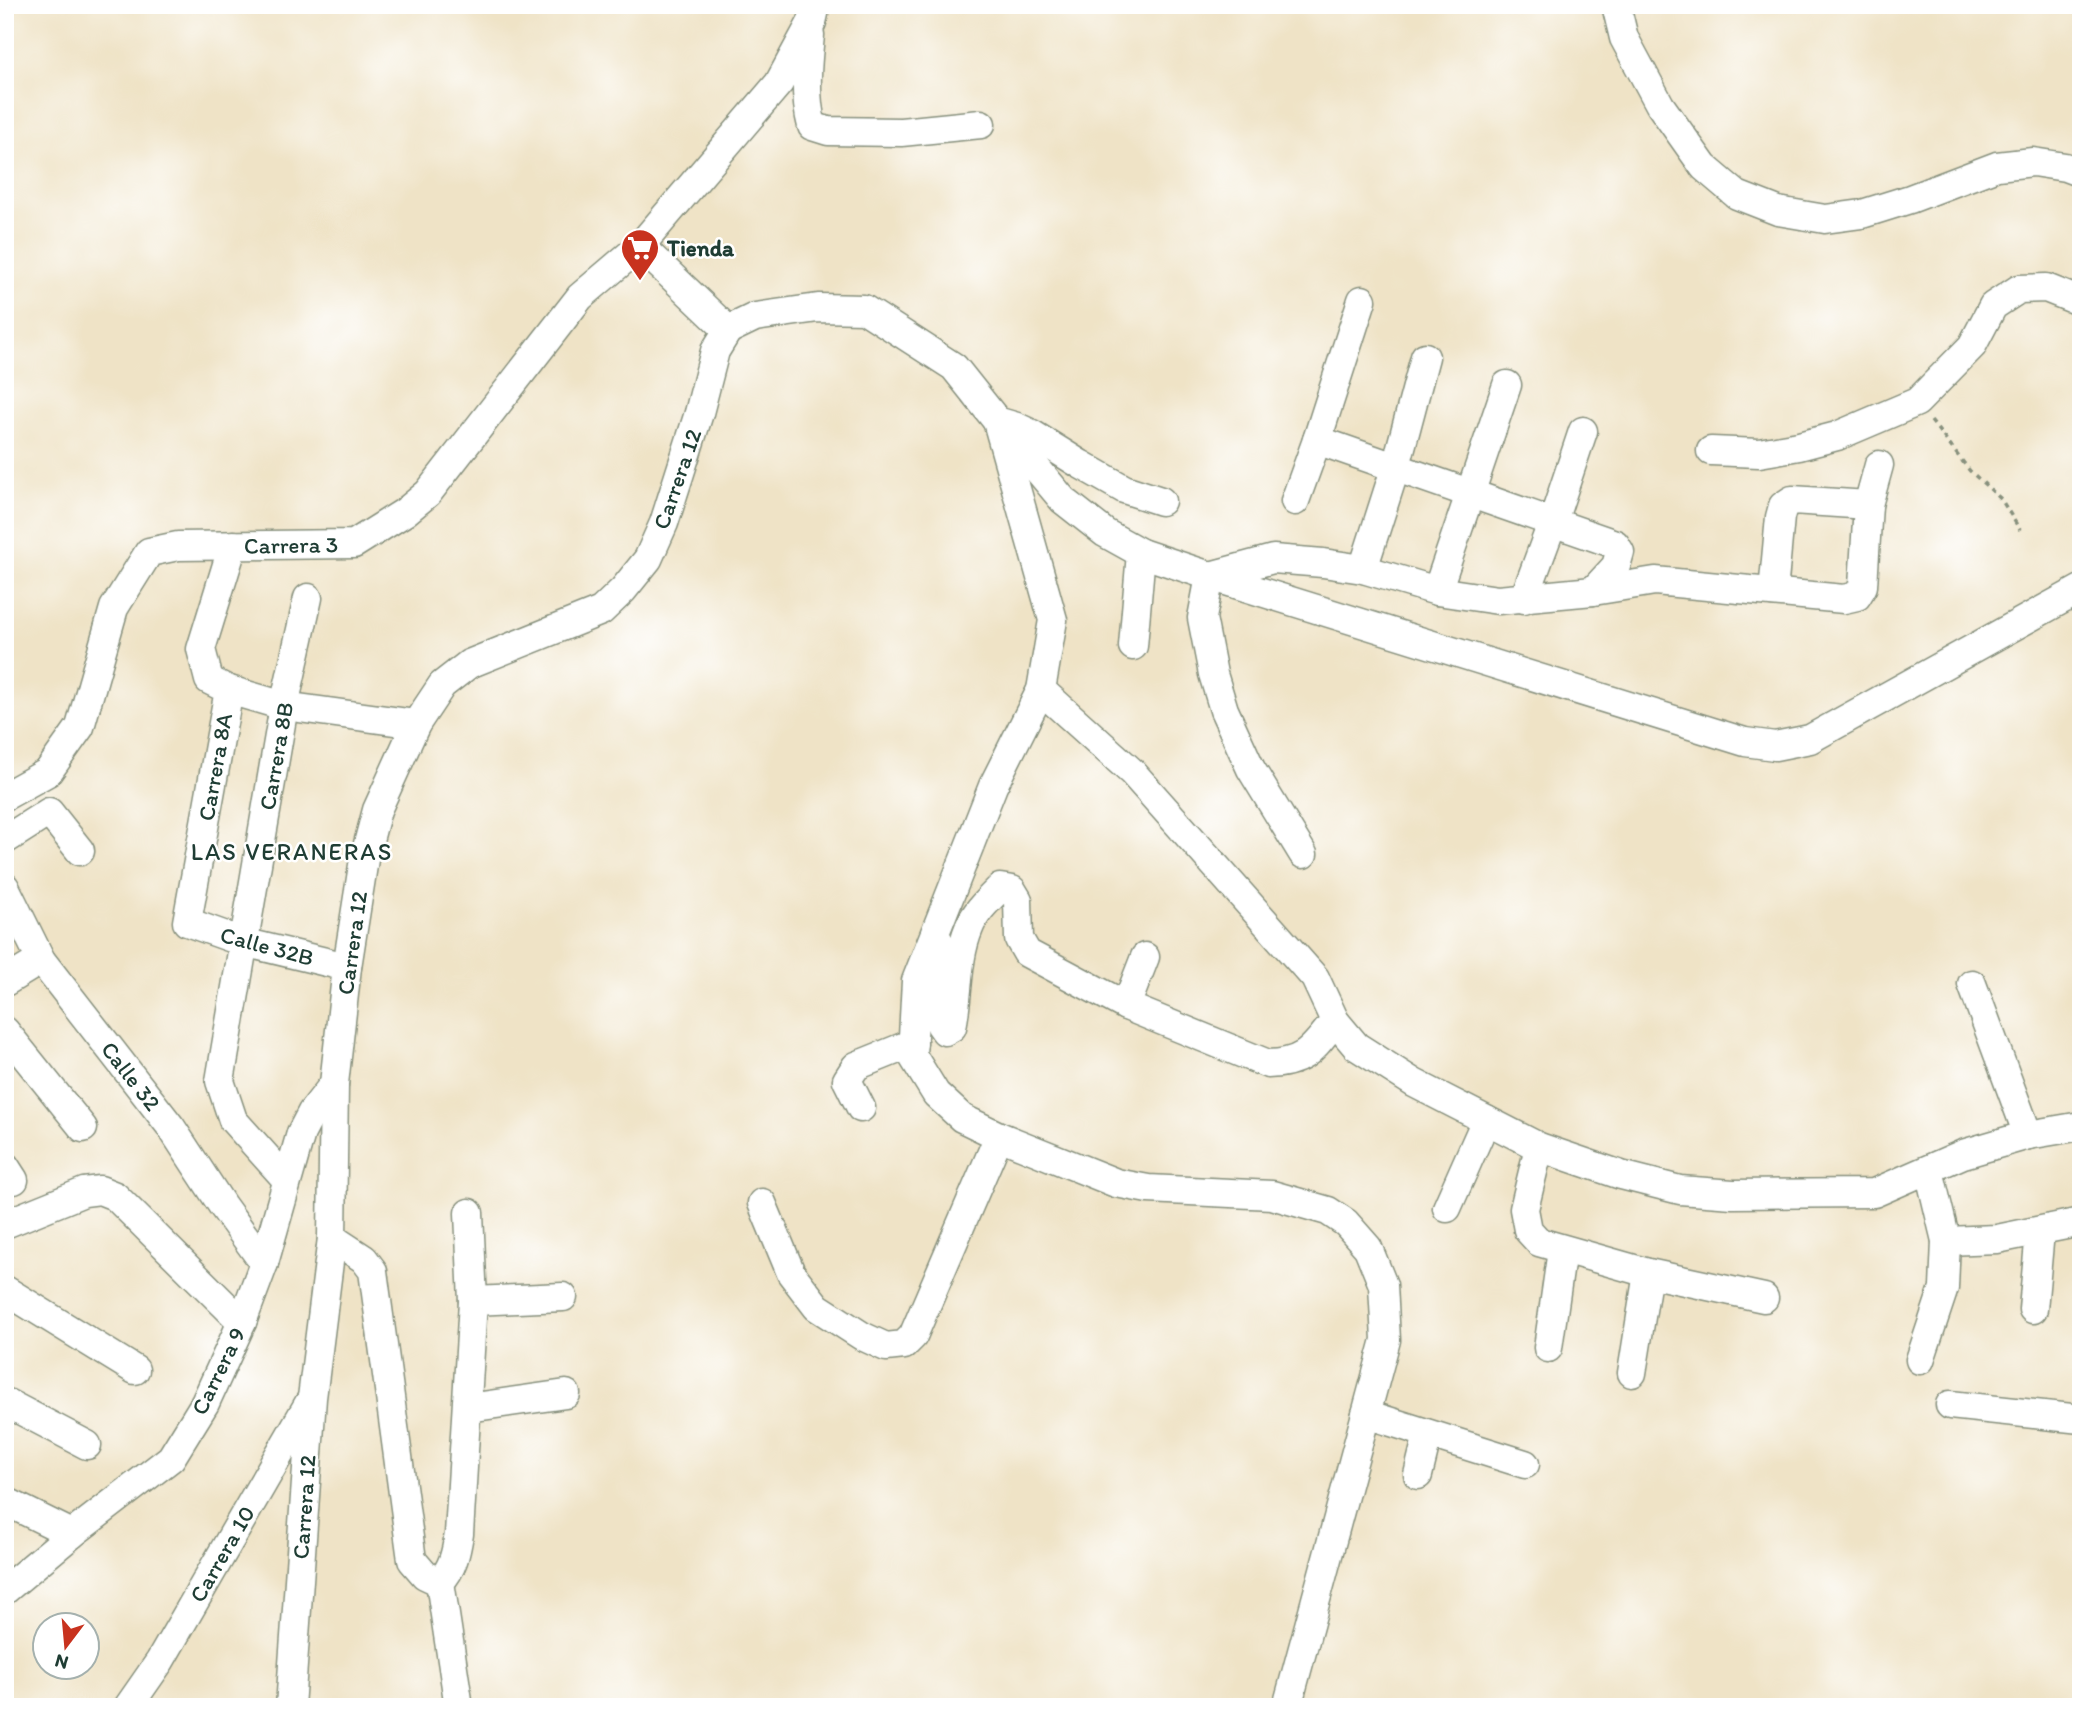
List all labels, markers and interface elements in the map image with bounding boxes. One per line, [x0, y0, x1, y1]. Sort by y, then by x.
supermarket icon: Tienda [619, 227, 661, 282]
place label: Tienda [666, 234, 735, 262]
street label: Carrera 12 [647, 425, 707, 533]
street label: Carrera 3 [244, 530, 338, 560]
street label: Carrera 8B [253, 700, 299, 812]
street label: Carrera 8A [192, 711, 238, 823]
district label: LAS VERANERAS [191, 837, 393, 866]
street label: Carrera 12 [331, 889, 373, 997]
street label: Calle 32B [217, 920, 317, 972]
street label: Calle 32 [95, 1036, 167, 1116]
street label: Carrera 9 [185, 1323, 251, 1419]
street label: Carrera 12 [286, 1454, 322, 1560]
street label: Carrera 10 [183, 1501, 261, 1607]
north arrow [32, 1610, 102, 1680]
text: N [52, 1649, 71, 1675]

